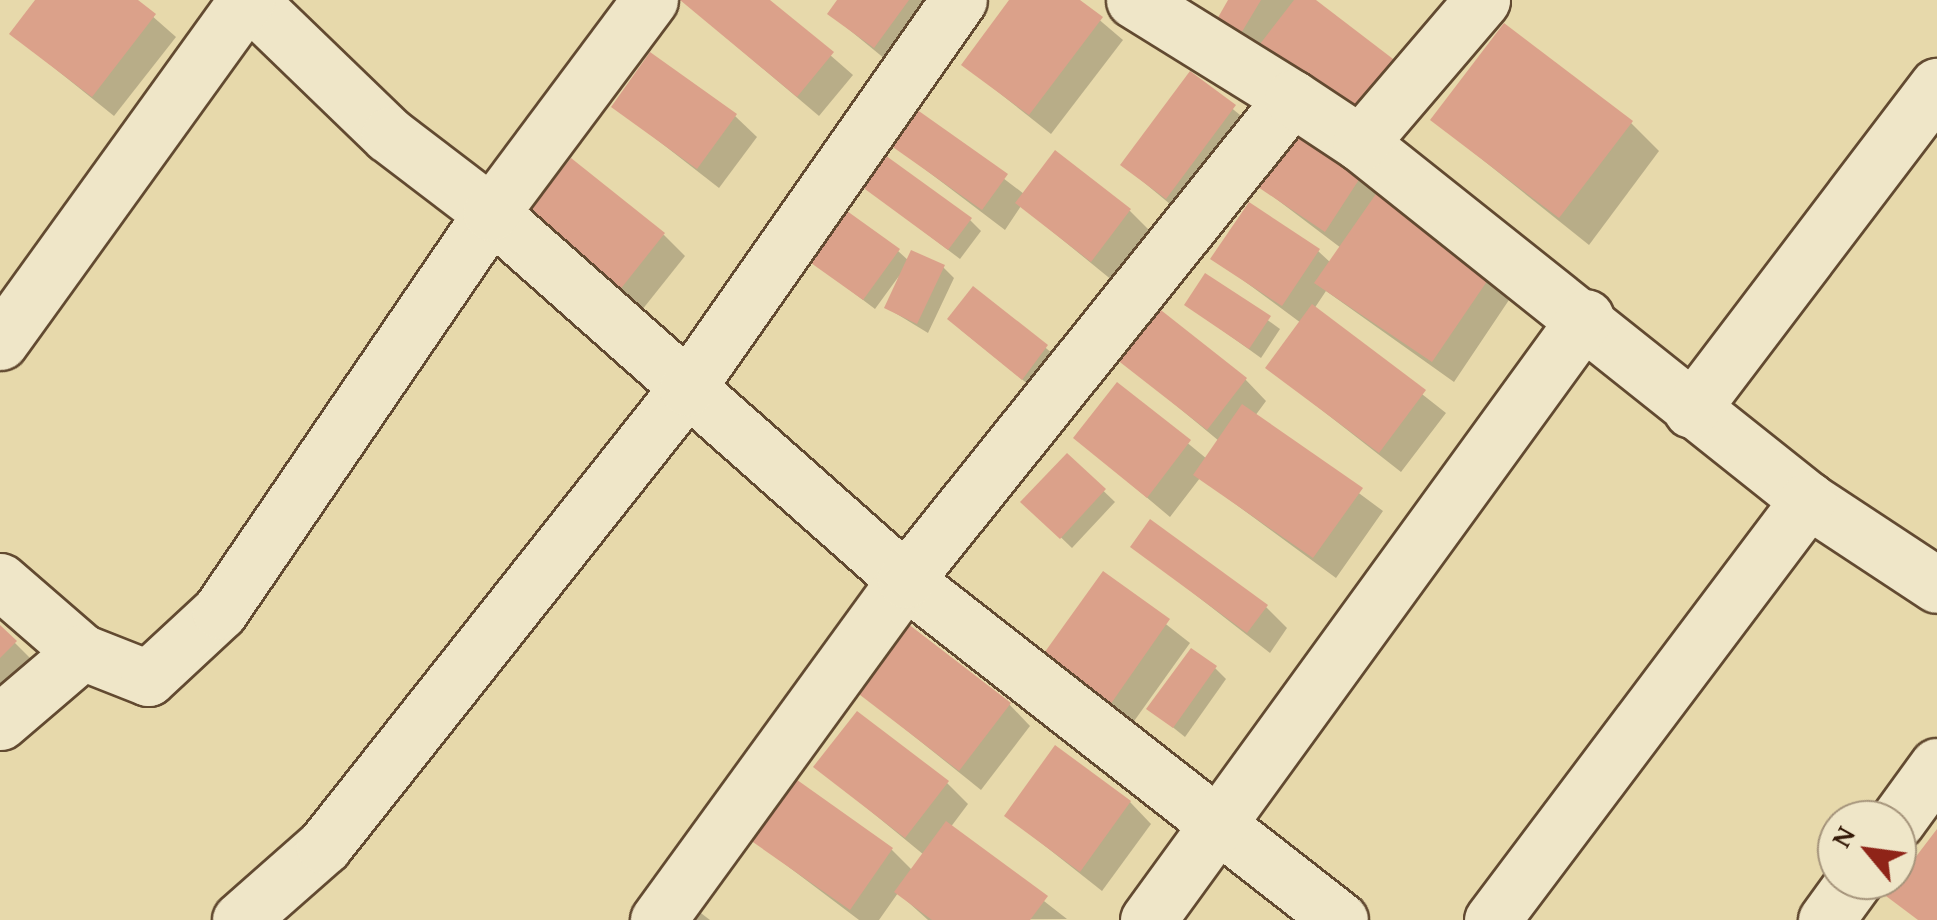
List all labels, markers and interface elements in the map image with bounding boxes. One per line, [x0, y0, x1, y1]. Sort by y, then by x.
north arrow [1817, 800, 1917, 900]
text: N [1820, 818, 1865, 854]

